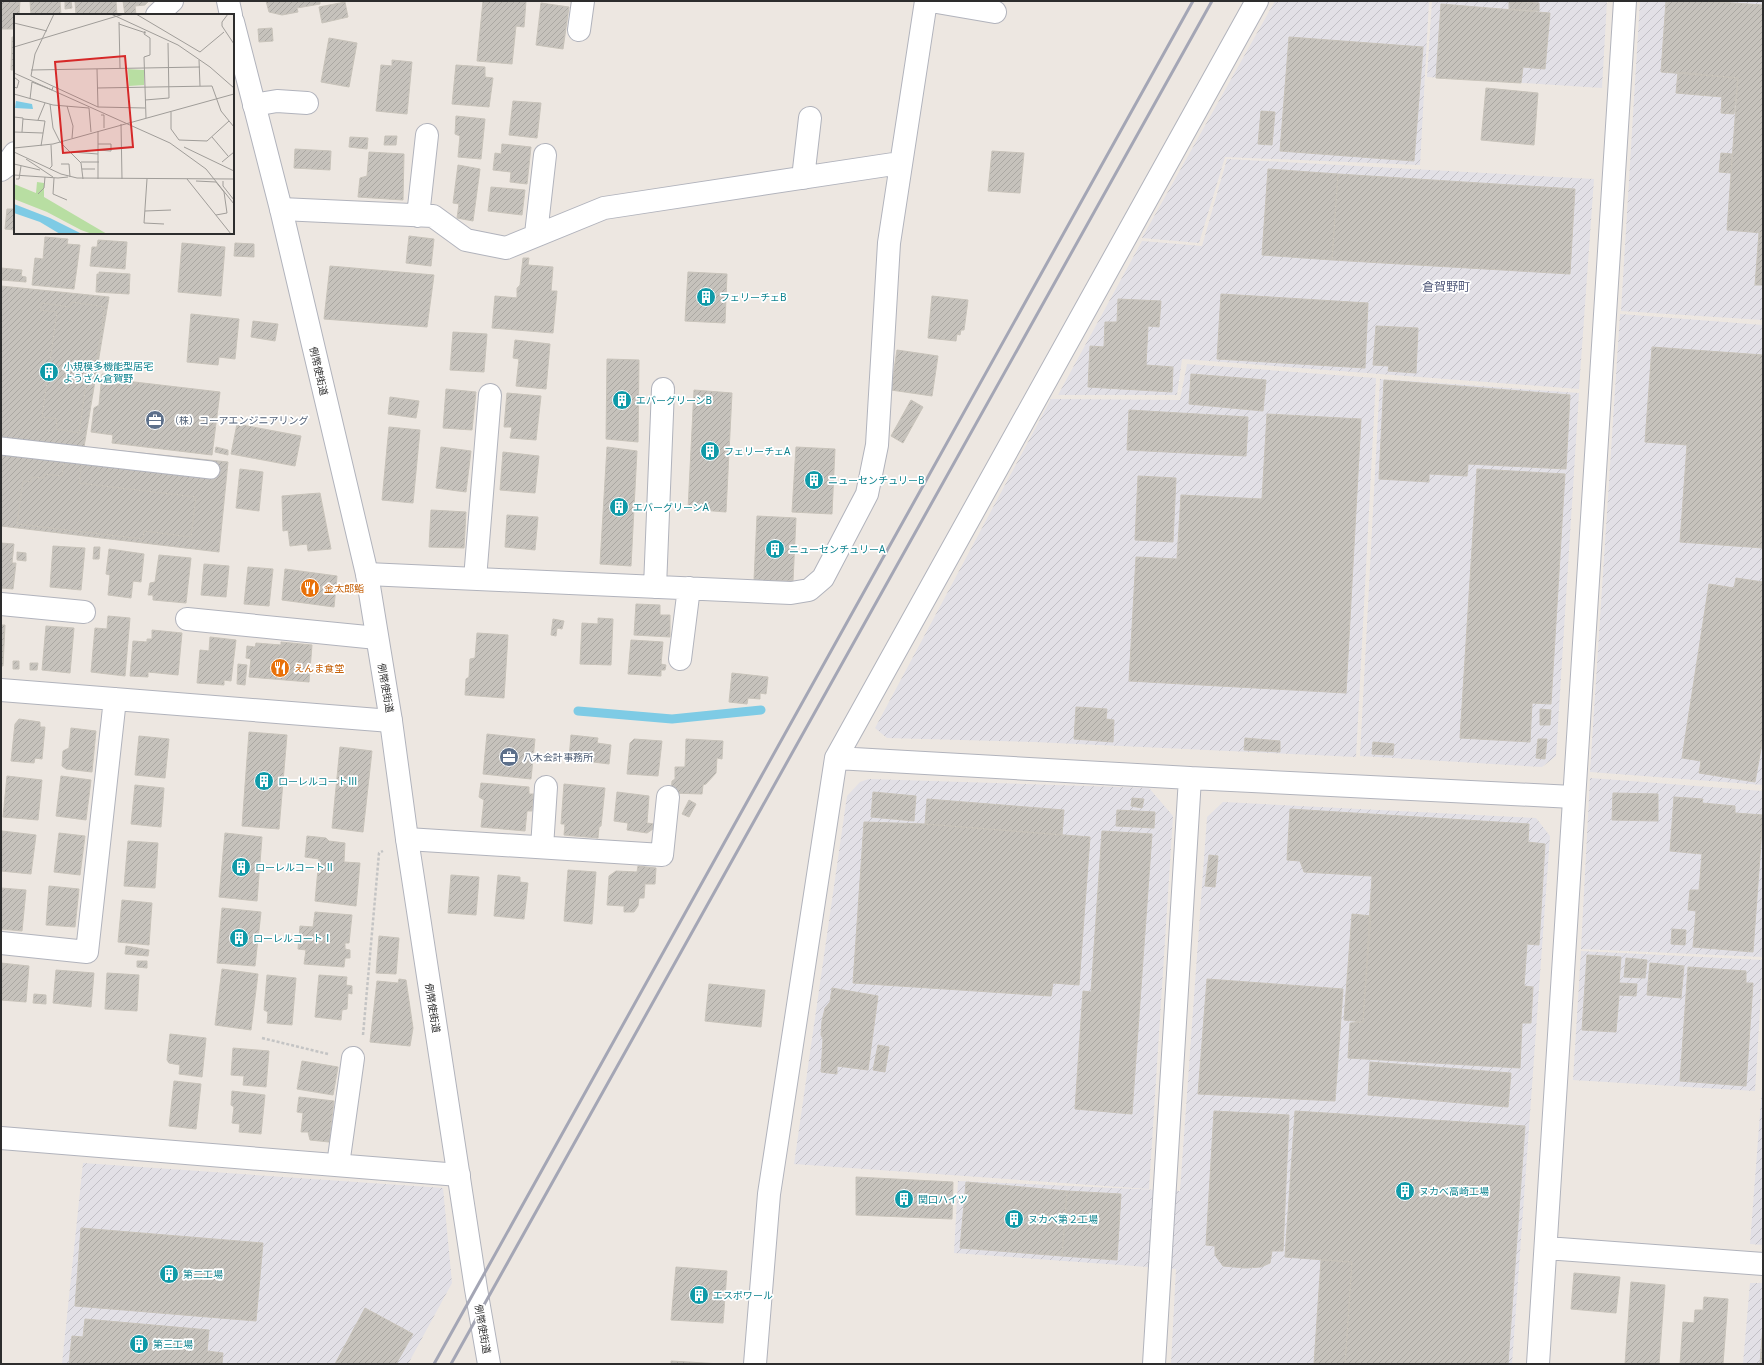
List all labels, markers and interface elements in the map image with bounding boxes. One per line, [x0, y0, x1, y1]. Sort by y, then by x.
inset map [14, 14, 234, 234]
district label: 倉賀野町 [1422, 278, 1470, 295]
building icon: フェリーチェB [695, 286, 717, 308]
place label: フェリーチェB [720, 290, 787, 304]
street label: 例幣使街道 [306, 344, 331, 397]
place label: 小規模多機能型居宅 ようざん倉賀野 [63, 359, 153, 385]
building icon: 小規模多機能型居宅 ようざん倉賀野 [38, 361, 60, 383]
building icon: エバーグリーンB [611, 389, 633, 411]
place label: エバーグリーンB [636, 393, 712, 407]
office icon: （株）コーアエンジニアリング [144, 409, 166, 431]
place label: （株）コーアエンジニアリング [169, 413, 309, 427]
building icon: フェリーチェA [699, 440, 721, 462]
place label: フェリーチェA [724, 444, 791, 458]
building icon: ニューセンチュリーB [803, 469, 825, 491]
place label: ニューセンチュリーB [828, 473, 925, 487]
building icon: エバーグリーンA [608, 496, 630, 518]
place label: エバーグリーンA [633, 500, 709, 514]
building icon: ニューセンチュリーA [764, 538, 786, 560]
place label: ニューセンチュリーA [789, 542, 886, 556]
restaurant icon: 金太郎鮨 [299, 577, 321, 599]
place label: 金太郎鮨 [324, 581, 364, 595]
restaurant icon: えんま食堂 [269, 657, 291, 679]
place label: えんま食堂 [294, 661, 344, 675]
street label: 例幣使街道 [375, 661, 397, 714]
office icon: 八木会計事務所 [498, 746, 520, 768]
place label: 八木会計事務所 [523, 750, 593, 764]
building icon: ローレルコートⅢ [253, 770, 275, 792]
place label: ローレルコートⅢ [278, 774, 358, 788]
building icon: ローレルコートⅡ [230, 856, 252, 878]
place label: ローレルコートⅡ [255, 860, 335, 874]
building icon: ローレルコートⅠ [228, 927, 250, 949]
place label: ローレルコートⅠ [253, 931, 333, 945]
street label: 例幣使街道 [422, 981, 444, 1034]
building icon: ヌカべ高崎工場 [1394, 1180, 1416, 1202]
place label: ヌカべ高崎工場 [1419, 1184, 1489, 1198]
building icon: 関口ハイツ [893, 1188, 915, 1210]
place label: 関口ハイツ [918, 1192, 968, 1206]
building icon: ヌカべ第２工場 [1003, 1208, 1025, 1230]
place label: ヌカべ第２工場 [1028, 1212, 1098, 1226]
building icon: 第二工場 [158, 1263, 180, 1285]
place label: 第二工場 [183, 1267, 223, 1281]
building icon: エスポワール [688, 1284, 710, 1306]
place label: エスポワール [713, 1288, 773, 1302]
street label: 例幣使街道 [472, 1302, 494, 1355]
building icon: 第三工場 [128, 1333, 150, 1355]
place label: 第三工場 [153, 1337, 193, 1351]

